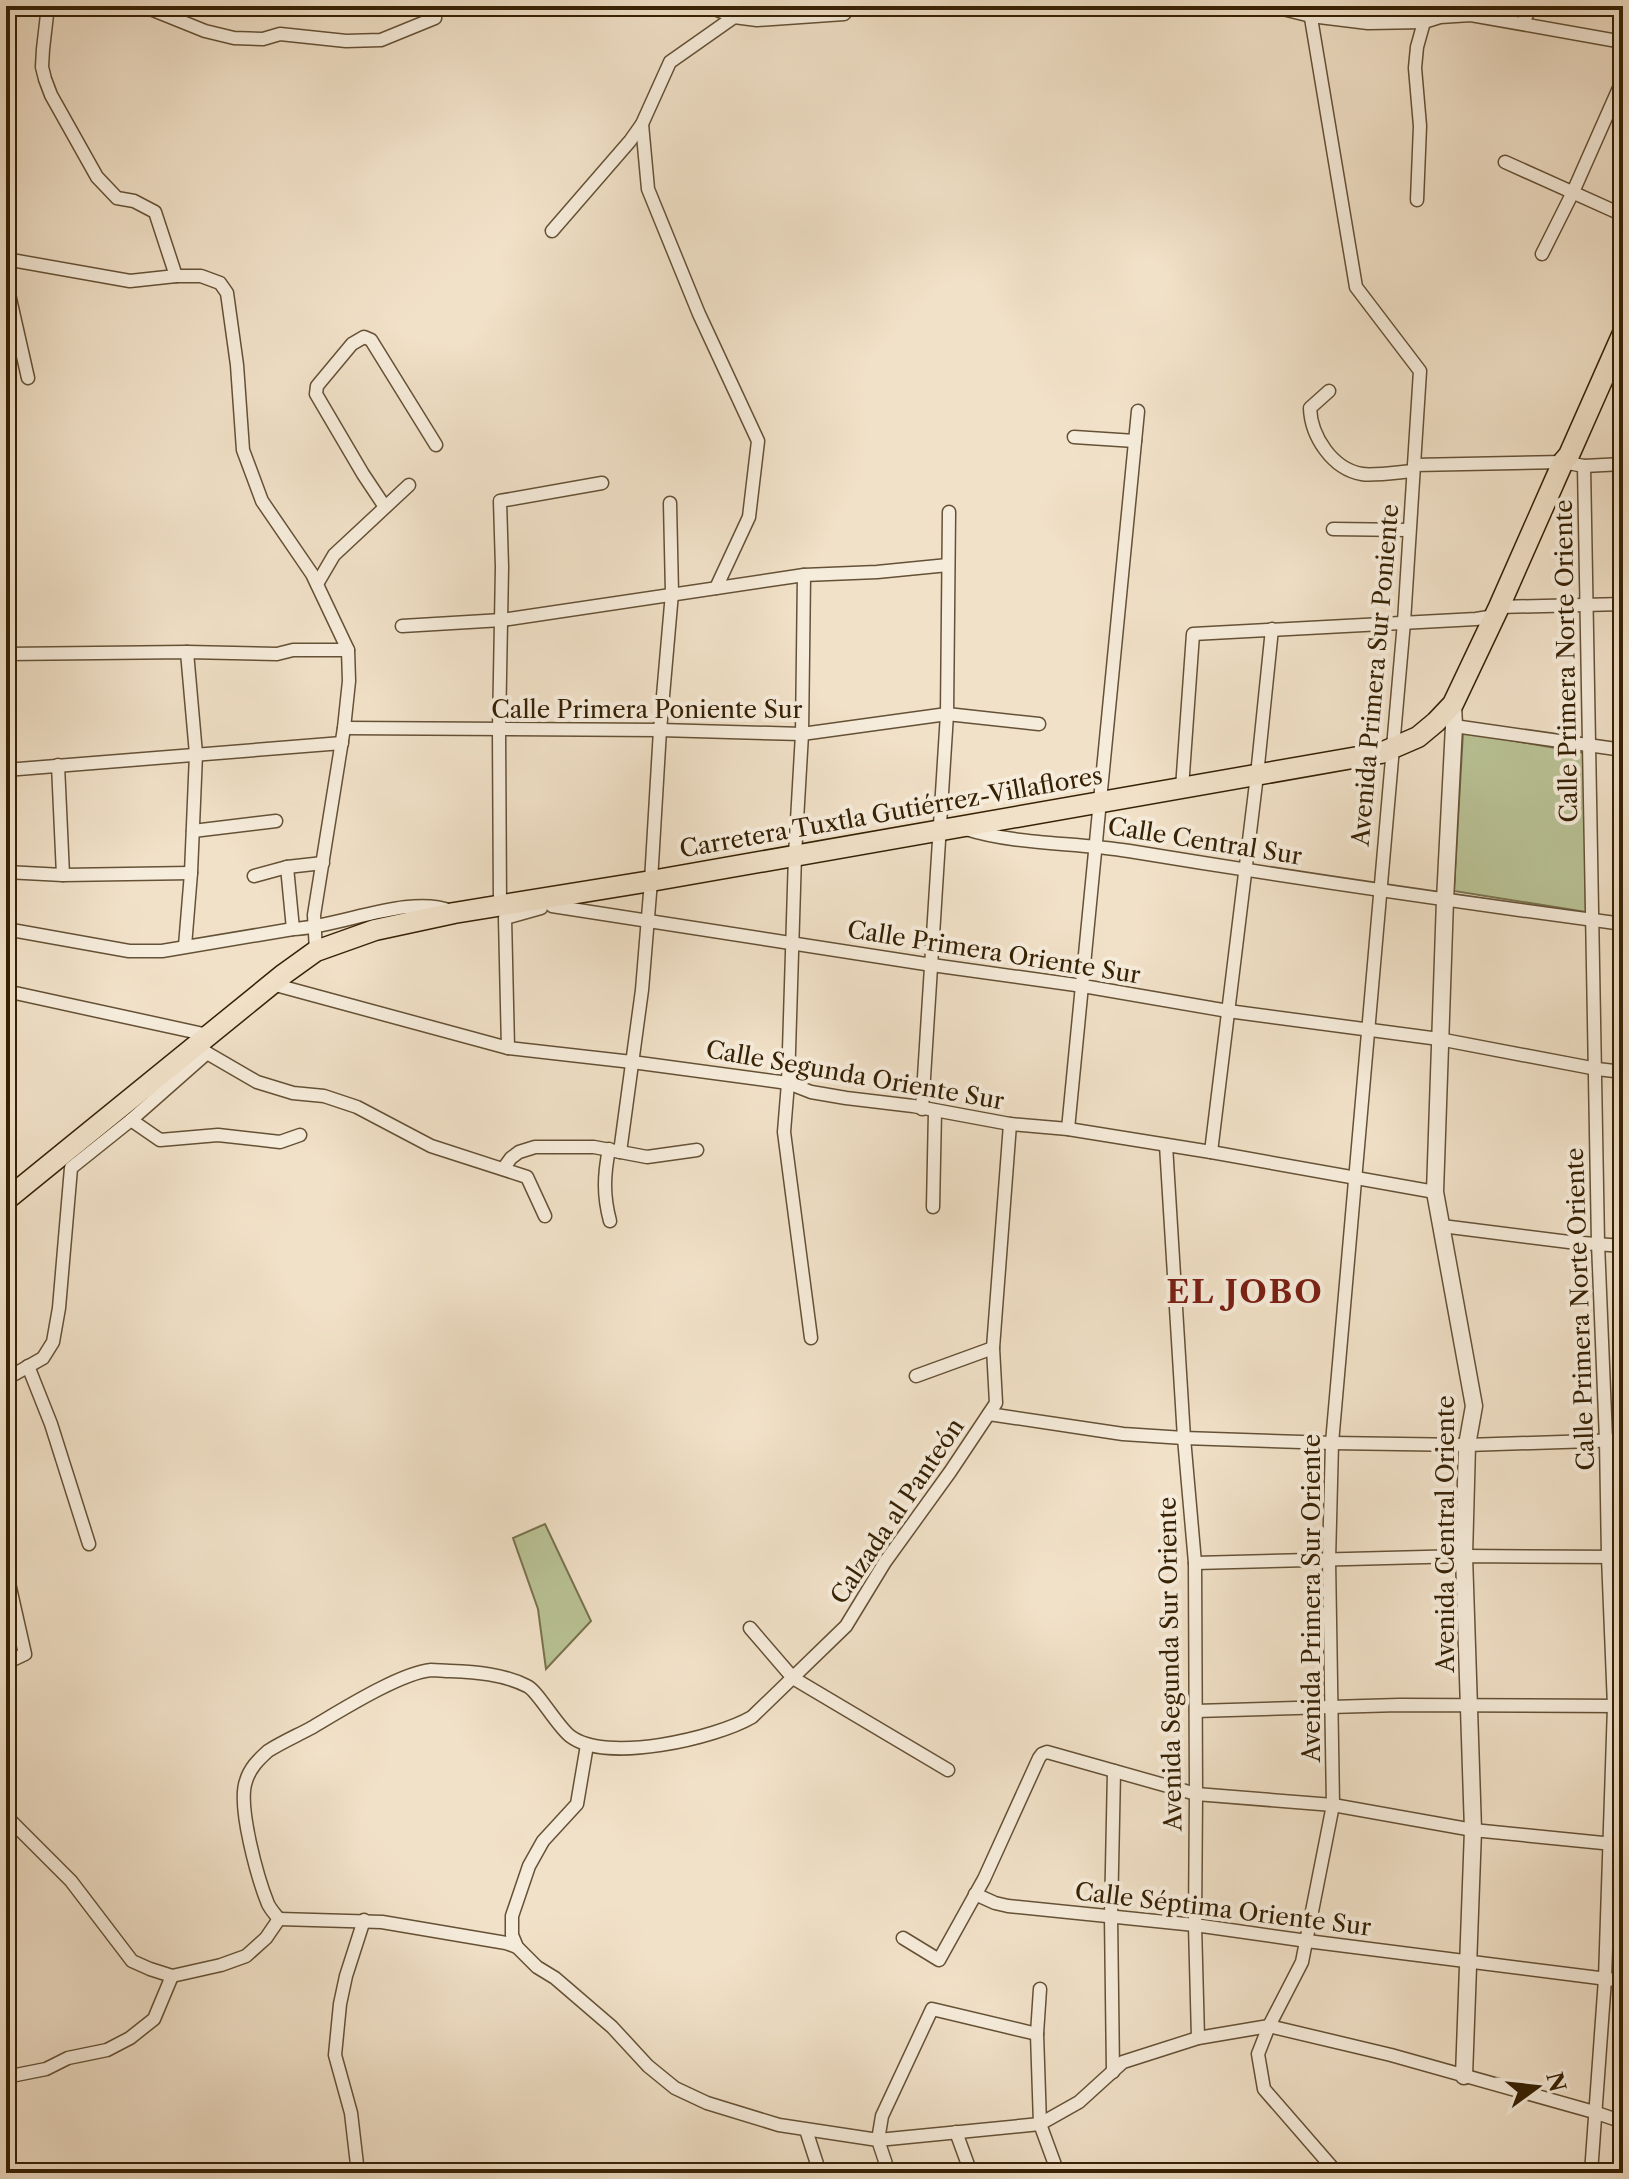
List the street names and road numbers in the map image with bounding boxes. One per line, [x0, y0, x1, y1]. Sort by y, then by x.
street label: Calle Primera Norte Oriente [1549, 499, 1583, 823]
street label: Avenida Primera Sur Poniente [1346, 503, 1404, 848]
street label: Calle Primera Poniente Sur [491, 695, 803, 724]
street label: Carretera Tuxtla Gutiérrez-Villaflores [677, 760, 1105, 864]
street label: Calle Central Sur [1106, 811, 1304, 871]
street label: Calle Primera Oriente Sur [845, 914, 1143, 990]
street label: Calle Segunda Oriente Sur [704, 1034, 1006, 1116]
street label: Calle Primera Norte Oriente [1560, 1147, 1600, 1471]
street label: Avenida Central Oriente [1431, 1395, 1460, 1674]
street label: Calzada al Panteón [824, 1413, 970, 1609]
street label: Avenida Primera Sur Oriente [1297, 1434, 1326, 1763]
street label: Avenida Segunda Sur Oriente [1153, 1497, 1187, 1832]
street label: Calle Séptima Oriente Sur [1073, 1876, 1373, 1942]

